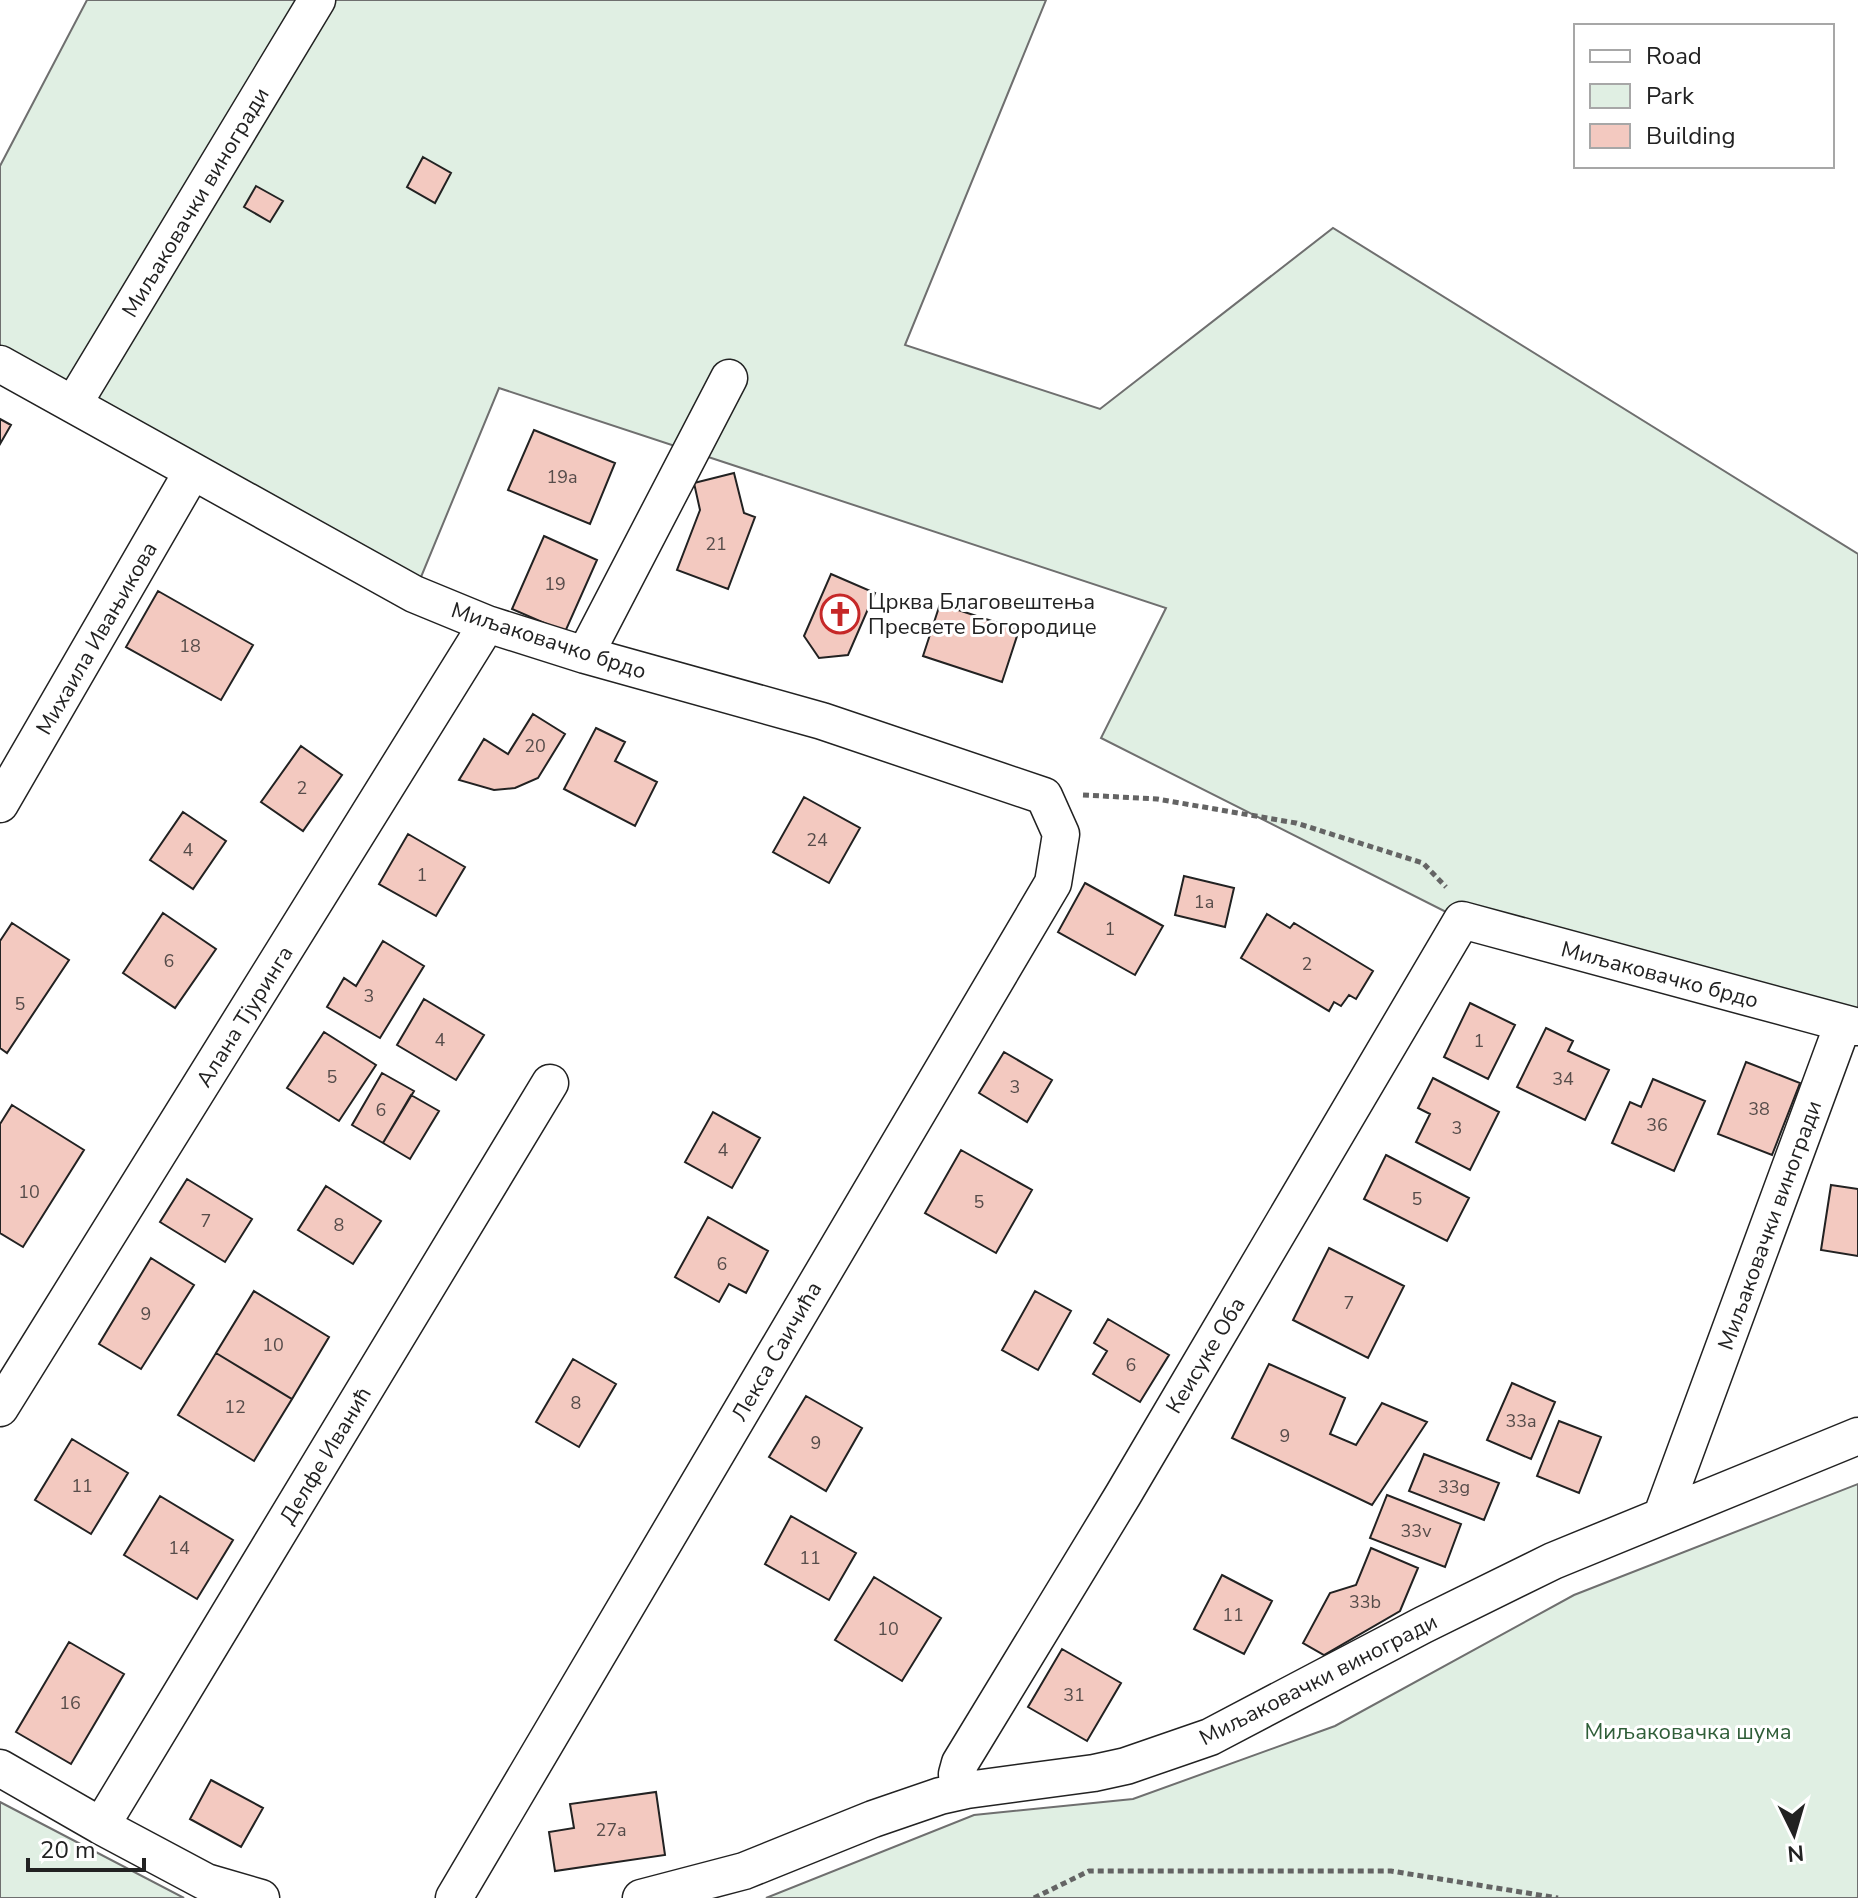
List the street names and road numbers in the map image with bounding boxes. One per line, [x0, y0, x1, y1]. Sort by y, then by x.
street label: Миљаковачки виногради [115, 82, 277, 323]
street label: Михаила Ивањикова [29, 536, 164, 741]
street label: Миљаковачко брдо [447, 595, 650, 687]
street label: Миљаковачко брдо [1558, 934, 1762, 1016]
street label: Алана Тјуринга [189, 940, 300, 1093]
street label: Миљаковачки виногради [1711, 1096, 1829, 1354]
street label: Лекса Саичића [725, 1276, 829, 1427]
street label: Кеисуке Оба [1159, 1292, 1252, 1419]
street label: Делфе Иванић [273, 1381, 379, 1530]
street label: Миљаковачки виногради [1194, 1607, 1443, 1753]

